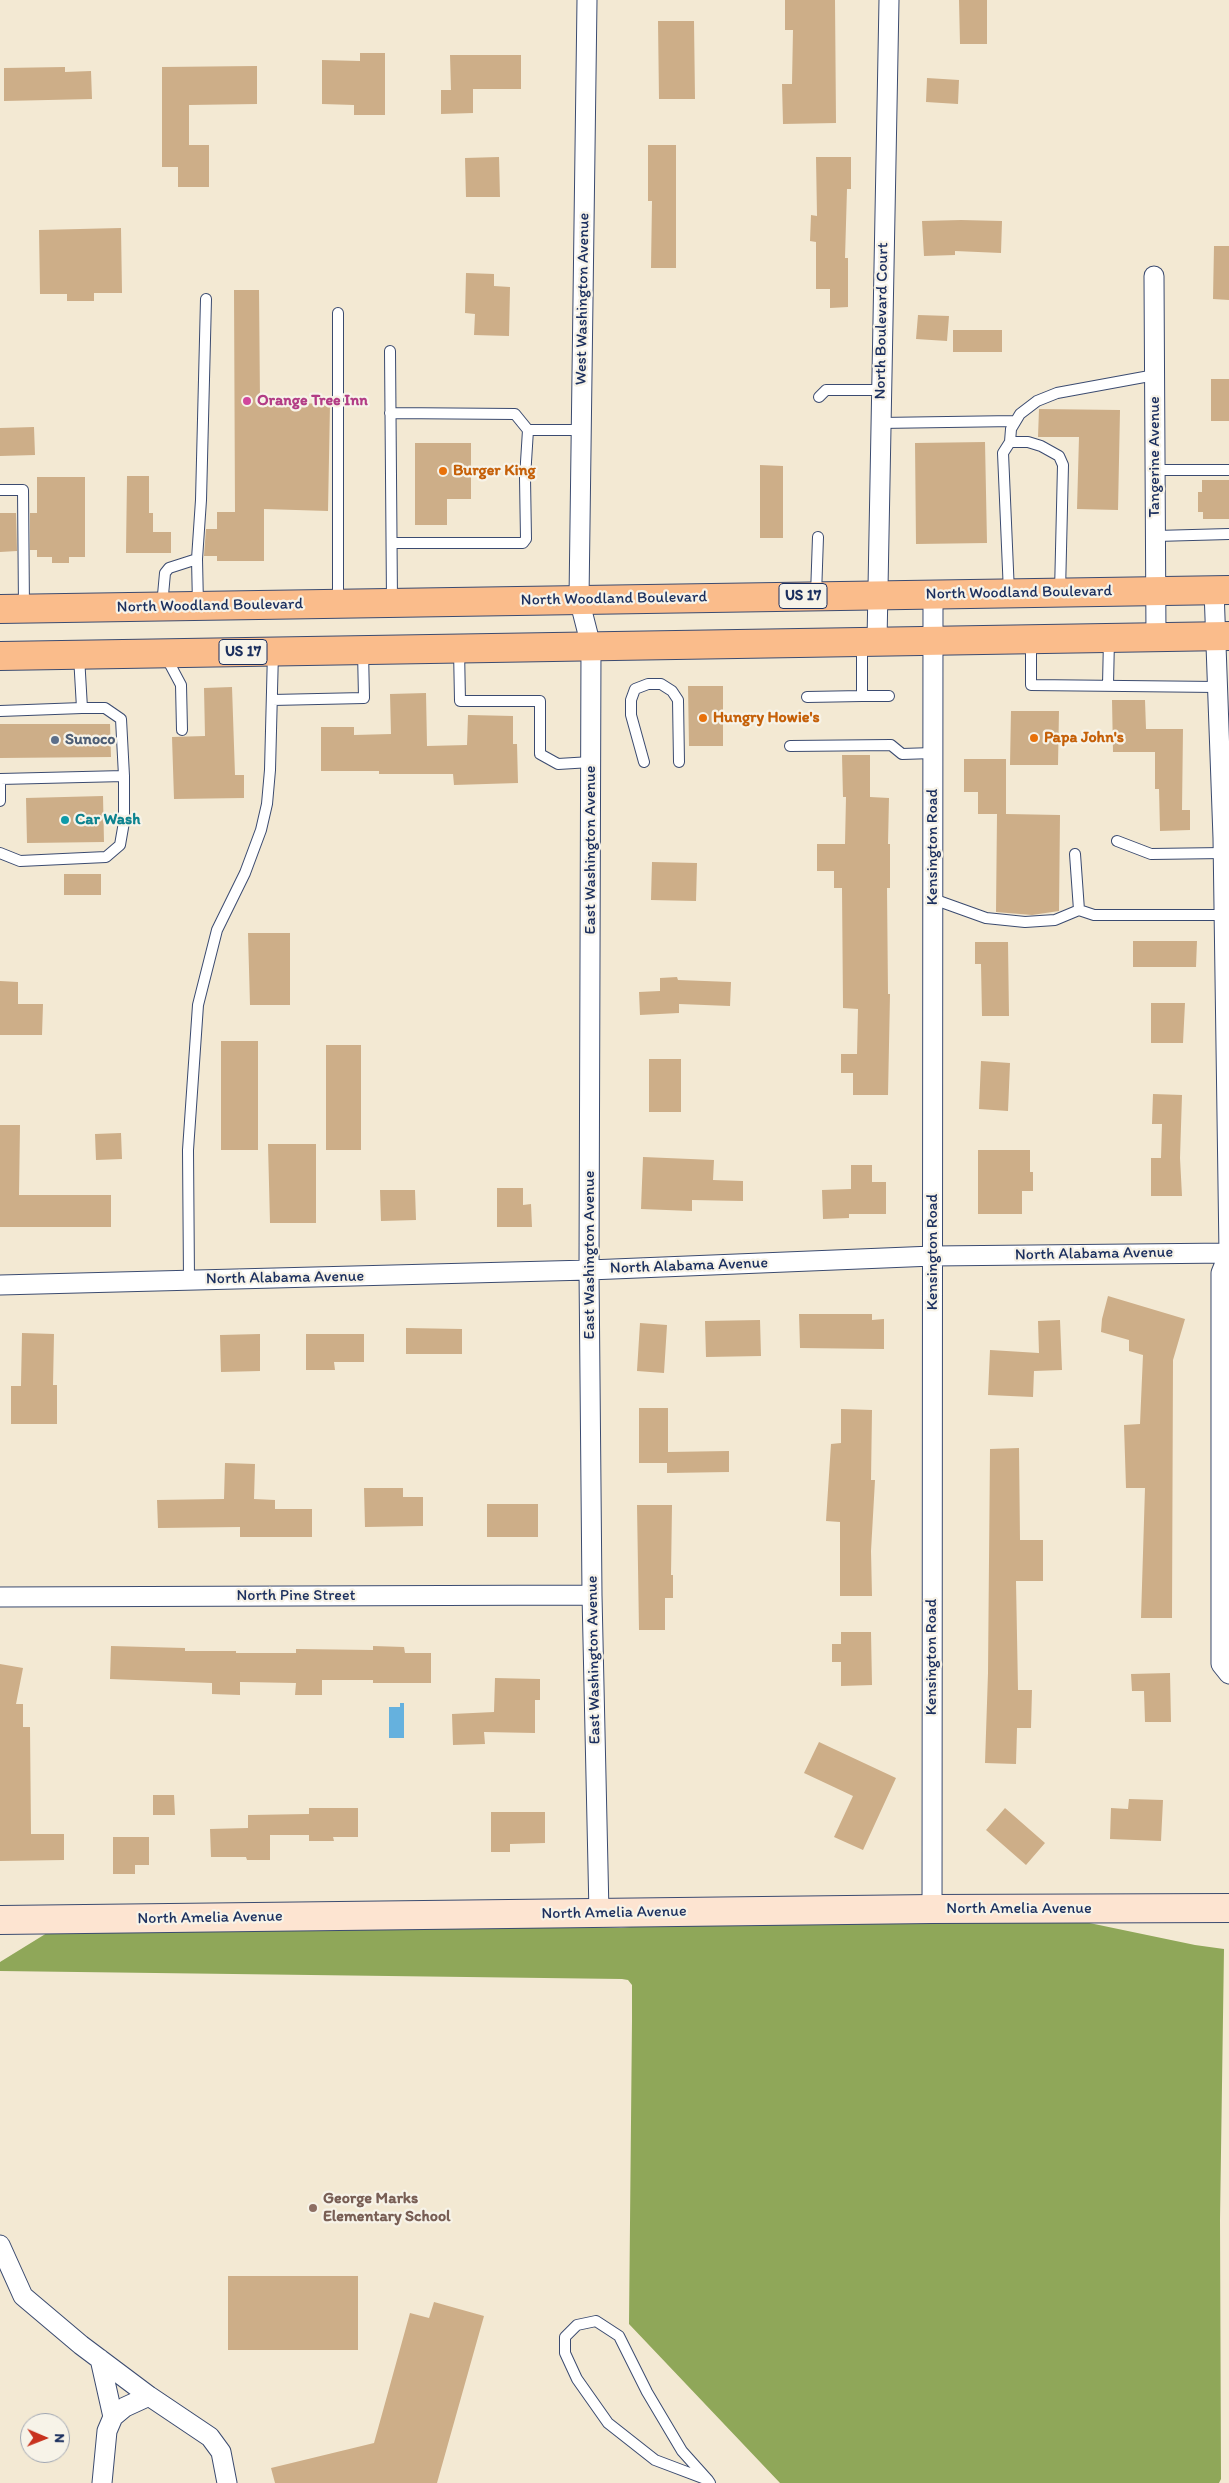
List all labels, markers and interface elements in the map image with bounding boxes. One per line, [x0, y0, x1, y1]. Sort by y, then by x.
street label: West Washington Avenue [572, 213, 594, 385]
street label: North Boulevard Court [871, 242, 893, 400]
place label: Orange Tree Inn [257, 391, 368, 411]
marker: Orange Tree Inn [241, 395, 253, 407]
street label: Tangerine Avenue [1145, 396, 1165, 518]
place label: Burger King [453, 461, 536, 481]
marker: Burger King [437, 465, 449, 477]
street label: North Woodland Boulevard [926, 582, 1112, 604]
road number: US 17 [779, 584, 827, 608]
street label: North Woodland Boulevard [521, 588, 707, 610]
street label: North Woodland Boulevard [117, 595, 303, 617]
road number: US 17 [219, 640, 267, 664]
place label: Hungry Howie's [713, 708, 820, 728]
marker: Hungry Howie's [697, 712, 709, 724]
place label: Papa John's [1044, 728, 1124, 748]
place label: Sunoco [65, 730, 115, 750]
marker: Papa John's [1028, 732, 1040, 744]
marker: Sunoco [49, 734, 61, 746]
street label: East Washington Avenue [581, 766, 601, 934]
street label: Kensington Road [923, 789, 943, 905]
place label: Car Wash [75, 810, 140, 830]
marker: Car Wash [59, 814, 71, 826]
street label: East Washington Avenue [580, 1171, 600, 1339]
street label: Kensington Road [923, 1194, 943, 1310]
street label: North Alabama Avenue [1015, 1243, 1173, 1265]
street label: North Alabama Avenue [610, 1254, 768, 1278]
street label: North Alabama Avenue [206, 1267, 364, 1289]
street label: East Washington Avenue [583, 1575, 605, 1745]
street label: North Pine Street [236, 1586, 356, 1606]
street label: Kensington Road [922, 1599, 942, 1715]
street label: North Amelia Avenue [946, 1899, 1092, 1919]
street label: North Amelia Avenue [541, 1902, 687, 1924]
street label: North Amelia Avenue [137, 1907, 283, 1929]
place label: George Marks Elementary School [323, 2189, 451, 2227]
marker: George Marks Elementary School [307, 2202, 319, 2214]
north arrow [20, 2413, 70, 2463]
text: N [51, 2433, 68, 2443]

